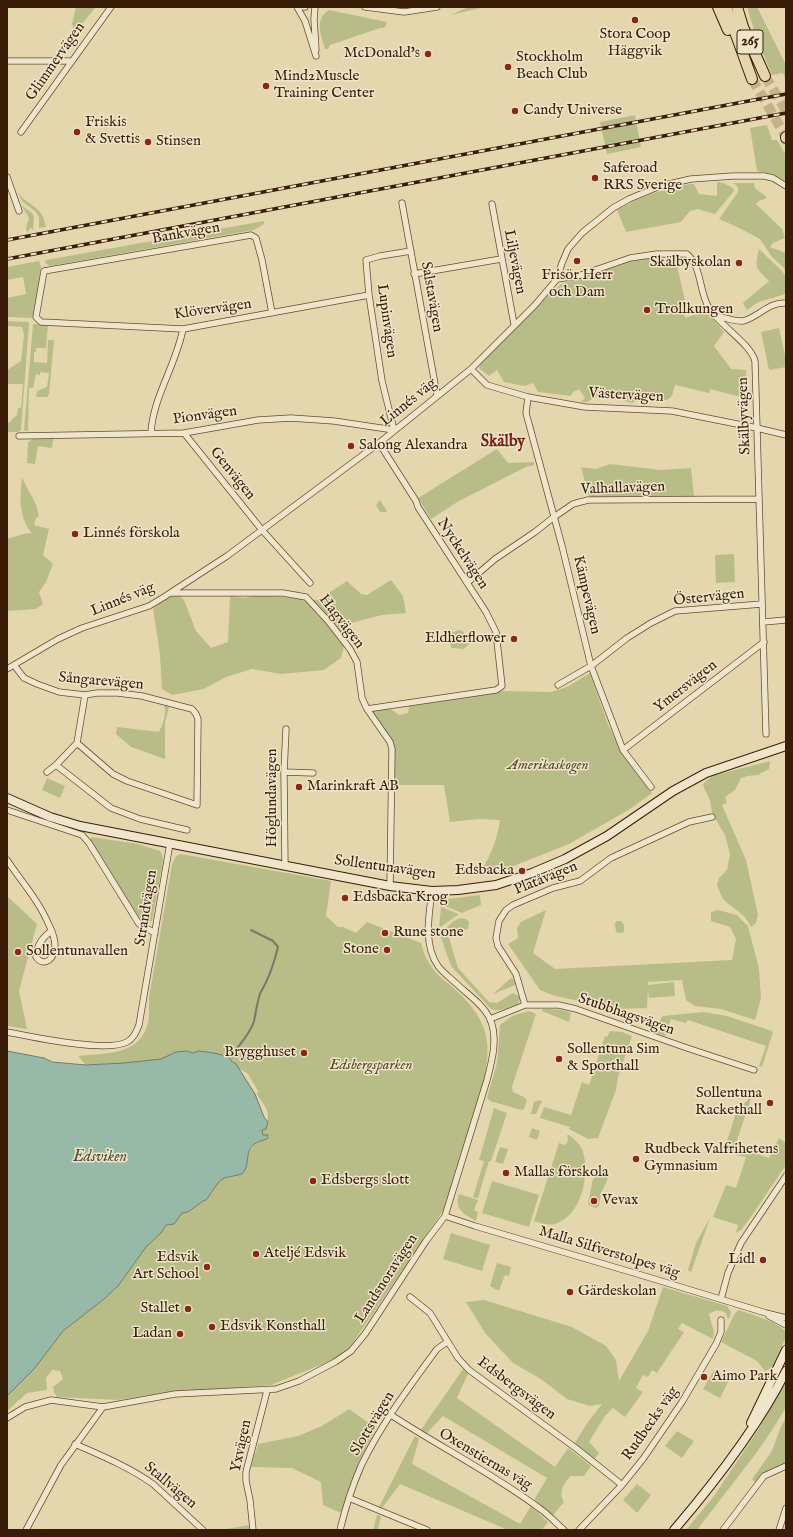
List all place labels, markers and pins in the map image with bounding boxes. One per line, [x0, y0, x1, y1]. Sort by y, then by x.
marker: Stora Coop Häggvik [630, 15, 640, 25]
place label: Stora Coop Häggvik [599, 26, 671, 61]
place label: McDonald's [344, 45, 420, 63]
marker: McDonald's [423, 49, 433, 59]
place label: Stockholm Beach Club [516, 49, 588, 84]
marker: Stockholm Beach Club [503, 62, 513, 72]
place label: Mind2Muscle Training Center [274, 68, 374, 103]
marker: Mind2Muscle Training Center [261, 81, 271, 91]
place label: Candy Universe [523, 102, 622, 120]
marker: Candy Universe [510, 106, 520, 116]
place label: Friskis & Svettis [85, 114, 140, 149]
marker: Friskis & Svettis [72, 127, 82, 137]
place label: Stinsen [156, 133, 201, 151]
marker: Stinsen [143, 137, 153, 147]
place label: Saferoad RRS Sverige [603, 160, 682, 195]
marker: Saferoad RRS Sverige [590, 173, 600, 183]
place label: Skälbyskolan [650, 254, 731, 272]
marker: Frisör Herr och Dam [572, 256, 582, 266]
marker: Skälbyskolan [734, 258, 744, 268]
place label: Frisör Herr och Dam [541, 267, 613, 302]
place label: Trollkungen [655, 301, 733, 319]
marker: Trollkungen [642, 305, 652, 315]
place label: Salong Alexandra [359, 437, 467, 455]
marker: Salong Alexandra [346, 441, 356, 451]
place label: Linnés förskola [83, 525, 180, 543]
marker: Linnés förskola [70, 529, 80, 539]
place label: Eldherflower [425, 630, 506, 648]
marker: Eldherflower [509, 634, 519, 644]
place label: Marinkraft AB [307, 778, 399, 796]
marker: Marinkraft AB [294, 782, 304, 792]
place label: Edsbacka [455, 862, 514, 880]
marker: Edsbacka [517, 866, 527, 876]
place label: Edsbacka Krog [353, 889, 448, 907]
marker: Edsbacka Krog [340, 893, 350, 903]
place label: Rune stone [393, 924, 464, 942]
marker: Rune stone [380, 928, 390, 938]
place label: Stone [343, 941, 379, 959]
place label: Sollentunavallen [26, 943, 128, 961]
marker: Stone [382, 945, 392, 955]
marker: Sollentunavallen [13, 947, 23, 957]
place label: Sollentuna Sim & Sporthall [567, 1041, 660, 1076]
place label: Brygghuset [224, 1044, 296, 1062]
marker: Brygghuset [299, 1048, 309, 1058]
marker: Sollentuna Sim & Sporthall [554, 1054, 564, 1064]
place label: Sollentuna Rackethall [695, 1085, 762, 1120]
marker: Sollentuna Rackethall [765, 1098, 775, 1108]
place label: Rudbeck Valfrihetens Gymnasium [644, 1141, 778, 1176]
marker: Rudbeck Valfrihetens Gymnasium [631, 1154, 641, 1164]
place label: Mallas förskola [514, 1164, 609, 1182]
marker: Mallas förskola [501, 1168, 511, 1178]
place label: Edsbergs slott [321, 1172, 409, 1190]
marker: Edsbergs slott [308, 1176, 318, 1186]
place label: Vevax [602, 1192, 638, 1210]
marker: Vevax [589, 1196, 599, 1206]
place label: Ateljé Edsvik [264, 1245, 346, 1263]
place label: Edsvik Art School [133, 1249, 199, 1284]
marker: Ateljé Edsvik [251, 1249, 261, 1259]
place label: Lidl [728, 1251, 755, 1269]
marker: Lidl [758, 1255, 768, 1265]
marker: Edsvik Art School [202, 1262, 212, 1272]
place label: Gärdeskolan [578, 1283, 657, 1301]
marker: Gärdeskolan [565, 1287, 575, 1297]
place label: Stallet [141, 1300, 180, 1318]
marker: Stallet [183, 1304, 193, 1314]
place label: Edsvik Konsthall [220, 1318, 326, 1336]
marker: Edsvik Konsthall [207, 1322, 217, 1332]
place label: Ladan [132, 1325, 172, 1343]
marker: Ladan [175, 1329, 185, 1339]
place label: Aimo Park [712, 1368, 778, 1386]
marker: Aimo Park [699, 1372, 709, 1382]

